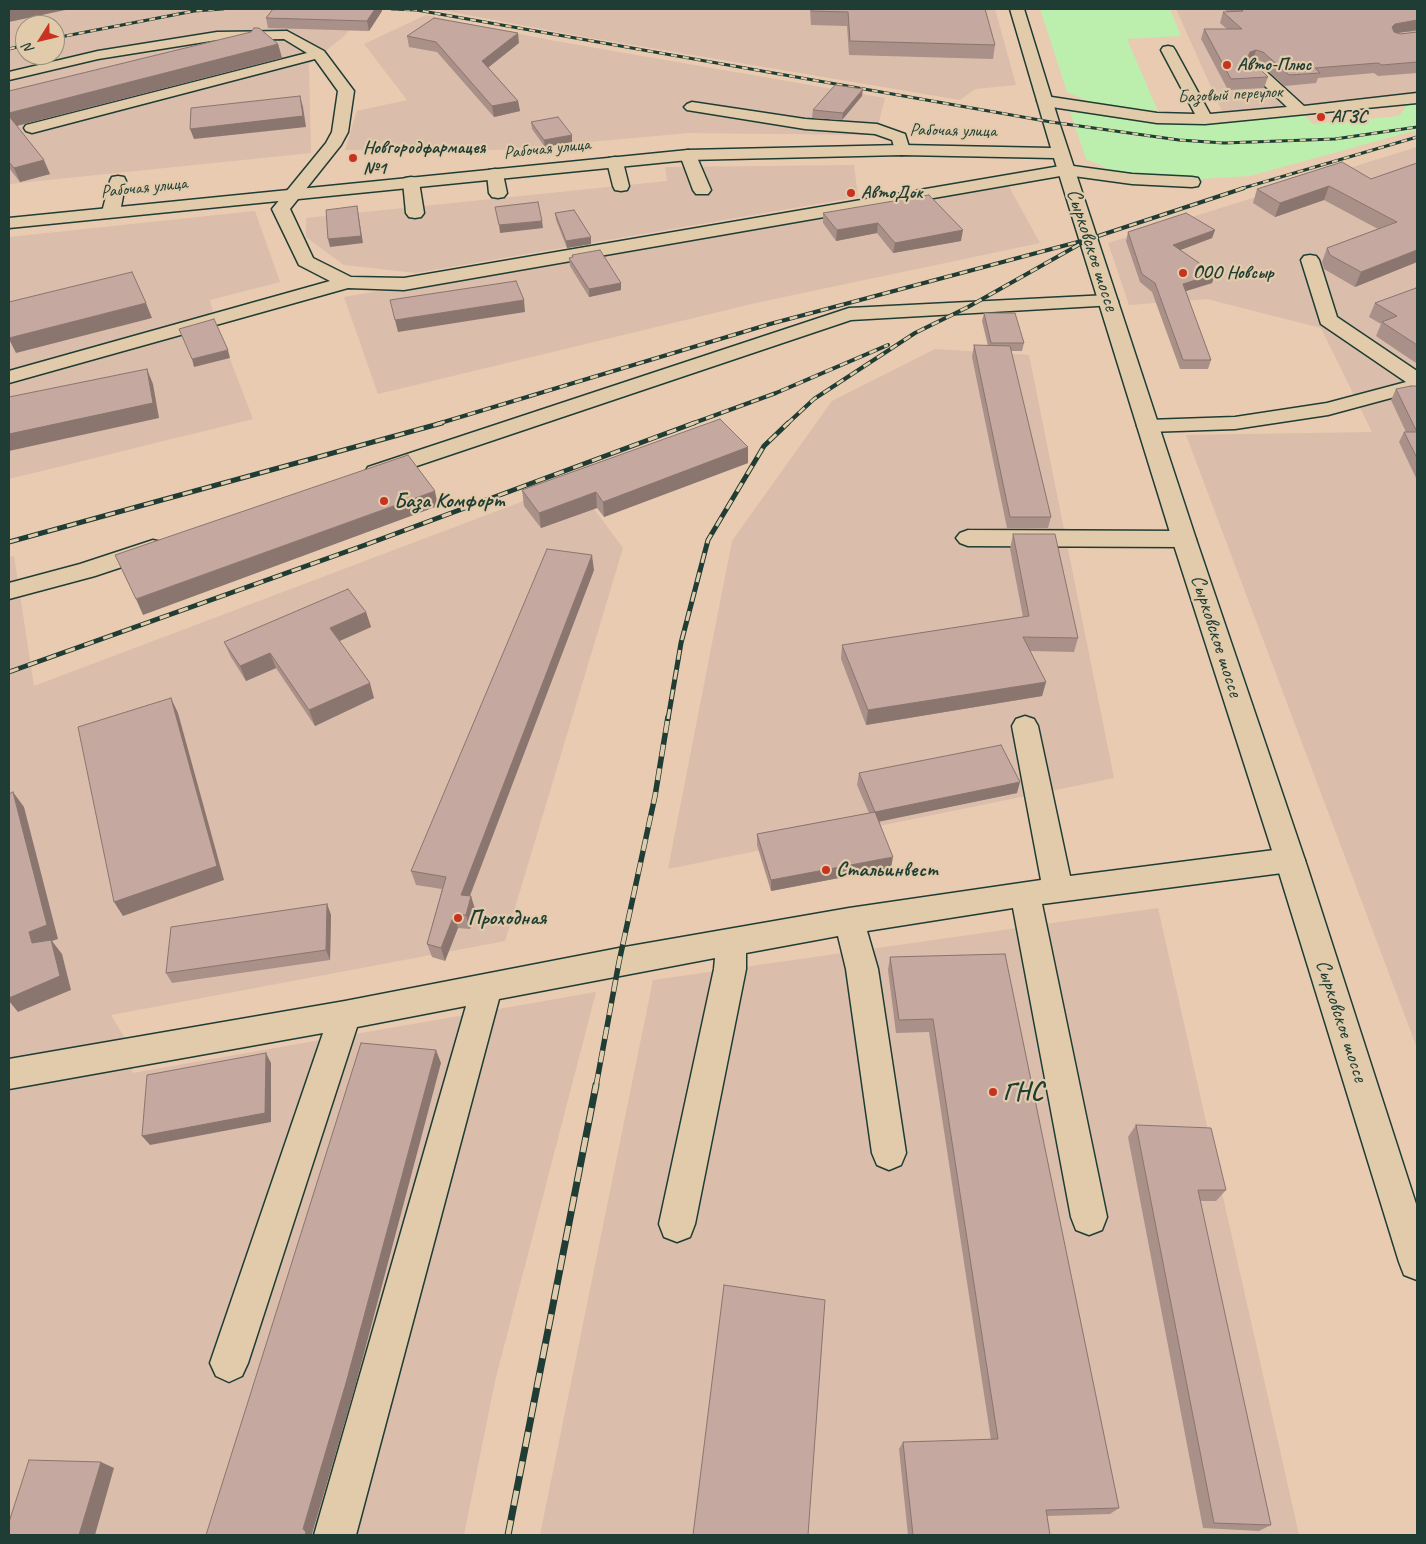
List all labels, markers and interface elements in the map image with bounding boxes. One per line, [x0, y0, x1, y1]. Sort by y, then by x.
north arrow [15, 15, 65, 65]
text: N [19, 40, 38, 57]
place label: Авто-Плюс [1237, 54, 1311, 76]
marker: Авто-Плюс [1221, 59, 1233, 71]
street label: Базовый переулок [1177, 81, 1283, 109]
place label: АГЗС [1331, 106, 1367, 128]
marker: АГЗС [1315, 111, 1327, 123]
street label: Рабочая улица [909, 119, 997, 143]
street label: Рабочая улица [503, 134, 591, 164]
place label: Новгородфармацея №1 [363, 137, 485, 180]
marker: Новгородфармацея №1 [347, 152, 359, 164]
street label: Рабочая улица [100, 173, 188, 203]
place label: АвтоДок [861, 182, 923, 204]
street label: Сырковское шоссе [1060, 186, 1124, 314]
marker: АвтоДок [845, 187, 857, 199]
place label: ООО Новсыр [1193, 262, 1274, 284]
marker: ООО Новсыр [1177, 267, 1189, 279]
place label: База Комфорт [394, 488, 504, 514]
marker: База Комфорт [378, 495, 390, 507]
street label: Сырковское шоссе [1184, 572, 1248, 700]
place label: Стальинвест [836, 857, 937, 883]
marker: Стальинвест [820, 864, 832, 876]
place label: Проходная [468, 905, 546, 931]
marker: Проходная [452, 912, 464, 924]
street label: Сырковское шоссе [1309, 957, 1373, 1085]
place label: ГНС [1003, 1077, 1043, 1107]
marker: ГНС [987, 1086, 999, 1098]

